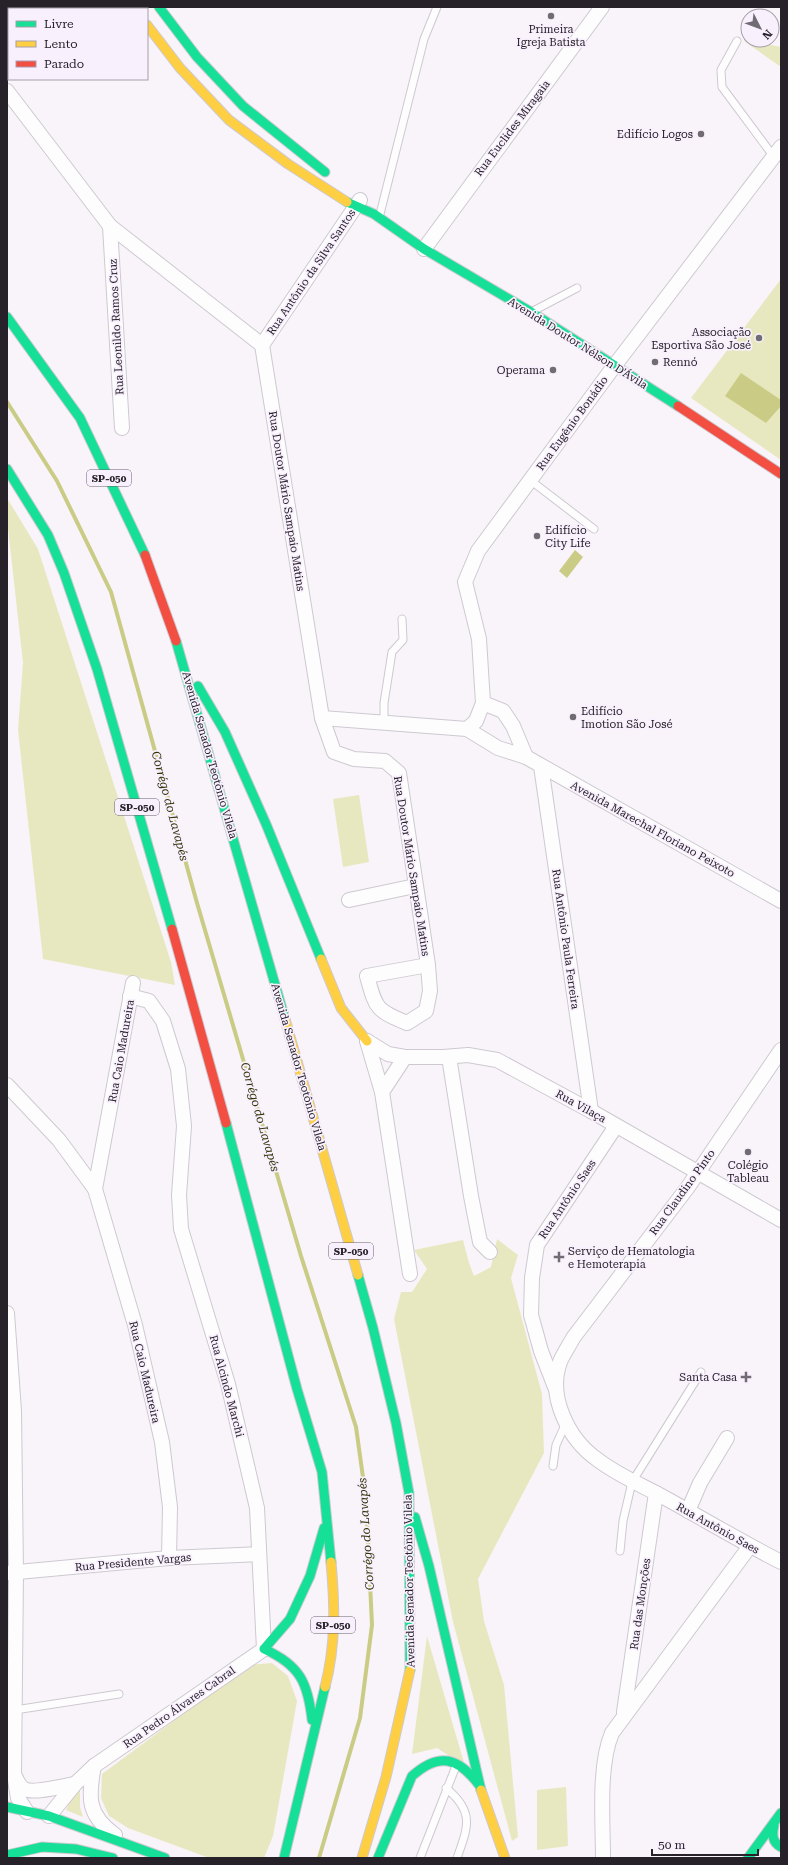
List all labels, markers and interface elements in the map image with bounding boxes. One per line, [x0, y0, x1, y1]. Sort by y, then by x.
legend [8, 8, 148, 80]
north arrow [740, 8, 780, 48]
marker: Primeira Igreja Batista [546, 11, 556, 21]
text: Livre [44, 17, 74, 31]
place label: Primeira Igreja Batista [517, 23, 585, 49]
text: N [759, 27, 775, 42]
text: Lento [44, 37, 78, 51]
text: Parado [44, 57, 84, 71]
street label: Rua Euclides Miragaia [472, 78, 553, 179]
place label: Edifício Logos [617, 128, 693, 141]
marker: Edifício Logos [696, 129, 706, 139]
street label: Rua Antônio da Silva Santos [264, 207, 358, 338]
street label: Rua Leonildo Ramos Cruz [106, 259, 127, 395]
street label: Avenida Doutor Nélson D'Ávila [506, 294, 651, 392]
place label: Associação Esportiva São José [651, 326, 751, 352]
marker: Associação Esportiva São José [754, 333, 764, 343]
place label: Rennó [663, 356, 698, 369]
marker: Rennó [650, 357, 660, 367]
place label: Operama [497, 364, 545, 377]
marker: Operama [548, 365, 558, 375]
street label: Rua Eugênio Bonádio [534, 373, 611, 473]
street label: Rua Doutor Mário Sampaio Matins [266, 410, 307, 592]
road number: SP-050 [87, 470, 131, 486]
place label: Edifício City Life [545, 524, 591, 550]
marker: Edifício City Life [532, 531, 542, 541]
street label: Avenida Senador Teotônio Vilela [179, 670, 240, 840]
place label: Edifício Imotion São José [581, 705, 672, 731]
marker: Edifício Imotion São José [568, 712, 578, 722]
water label: Corrégo do Lavapés [149, 750, 191, 863]
street label: Rua Doutor Mário Sampaio Matins [391, 775, 432, 957]
street label: Avenida Marechal Floriano Peixoto [568, 779, 737, 880]
road number: SP-050 [115, 799, 159, 815]
street label: Rua Antônio Paula Ferreira [549, 868, 582, 1010]
street label: Avenida Senador Teotônio Vilela [268, 982, 329, 1152]
street label: Rua Caio Madureira [106, 999, 137, 1104]
water label: Corrégo do Lavapés [238, 1061, 282, 1174]
street label: Rua Vilaça [553, 1087, 608, 1126]
street label: Rua Claudino Pinto [647, 1147, 718, 1238]
marker: Colégio Tableau [743, 1147, 753, 1157]
street label: Rua Antônio Saes [536, 1157, 599, 1241]
place label: Colégio Tableau [727, 1159, 769, 1185]
road number: SP-050 [329, 1243, 373, 1259]
place label: Serviço de Hematologia e Hemoterapia [568, 1245, 695, 1271]
marker: Serviço de Hematologia e Hemoterapia [553, 1251, 565, 1263]
street label: Rua Caio Madureira [126, 1320, 163, 1424]
street label: Rua Alcindo Marchi [207, 1334, 247, 1439]
place label: Santa Casa [679, 1371, 737, 1384]
marker: Santa Casa [740, 1371, 752, 1383]
water label: Corrégo do Lavapés [355, 1477, 377, 1591]
street label: Avenida Senador Teotônio Vilela [401, 1494, 418, 1668]
street label: Rua Antônio Saes [674, 1500, 761, 1557]
street label: Rua Presidente Vargas [74, 1551, 192, 1574]
street label: Rua das Monções [628, 1557, 653, 1651]
road number: SP-050 [311, 1617, 355, 1633]
street label: Rua Pedro Álvares Cabral [120, 1663, 238, 1751]
scale bar [652, 1831, 758, 1857]
text: 50 m [658, 1838, 685, 1852]

